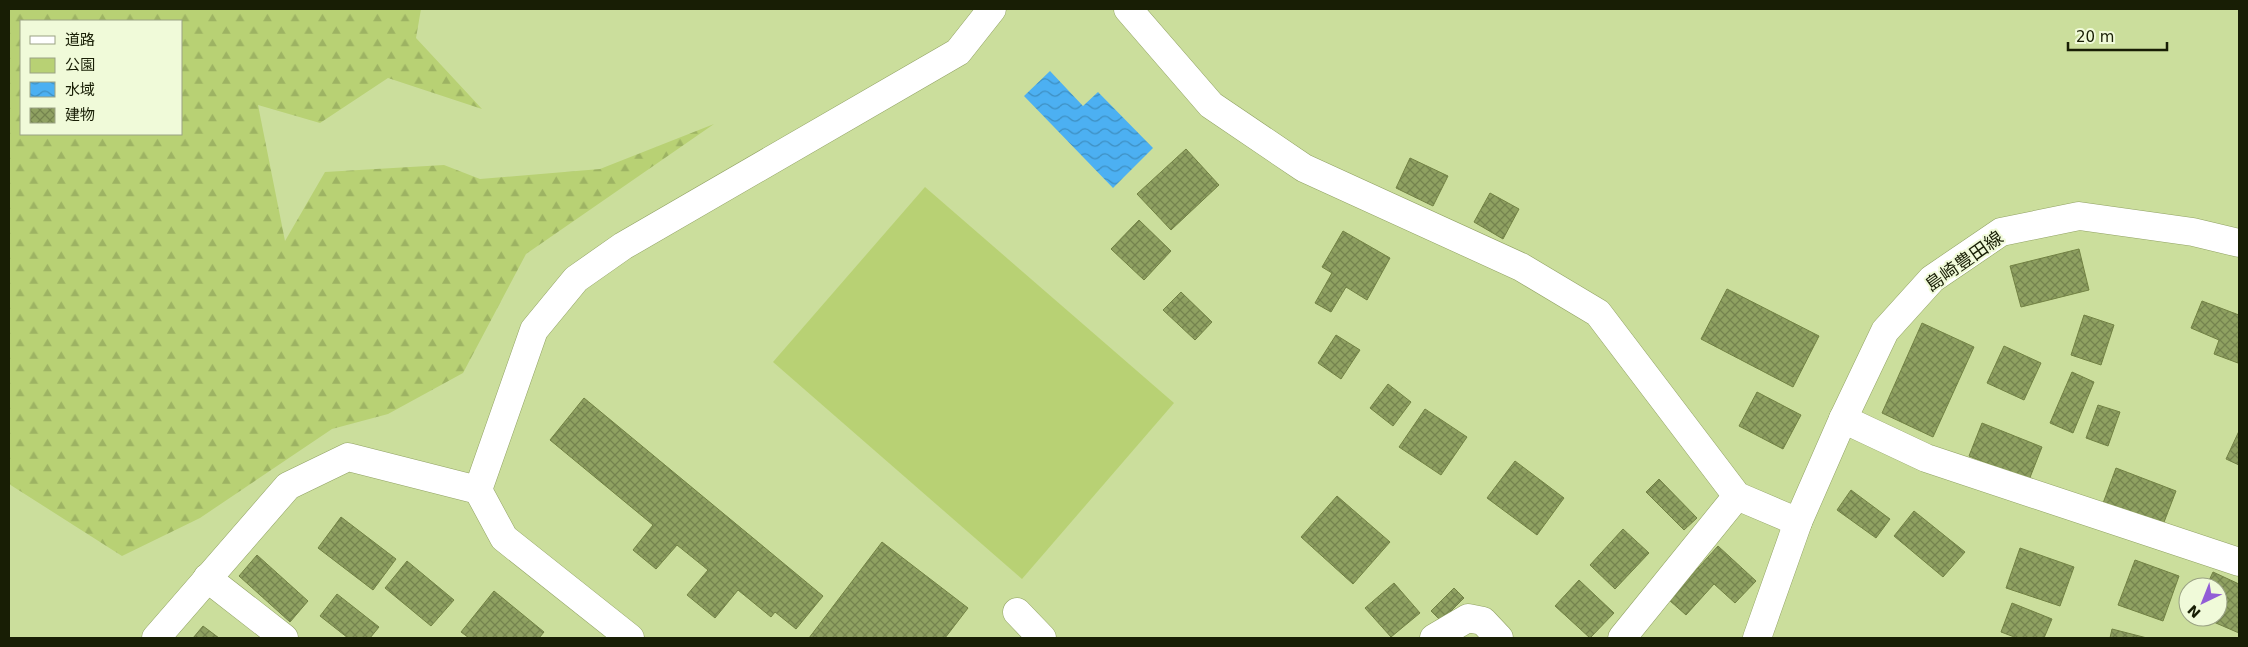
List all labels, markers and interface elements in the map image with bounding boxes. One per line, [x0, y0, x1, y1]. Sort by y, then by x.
legend [20, 20, 182, 135]
scale bar [2068, 20, 2167, 52]
text: 20 m [2076, 28, 2114, 46]
text: 道路 [65, 31, 95, 49]
text: 公園 [65, 56, 95, 74]
text: 水域 [65, 81, 95, 99]
text: 建物 [65, 106, 95, 124]
street label: 島崎豊田線 [1921, 227, 2007, 295]
north arrow [2178, 577, 2228, 627]
text: N [2184, 602, 2204, 621]

